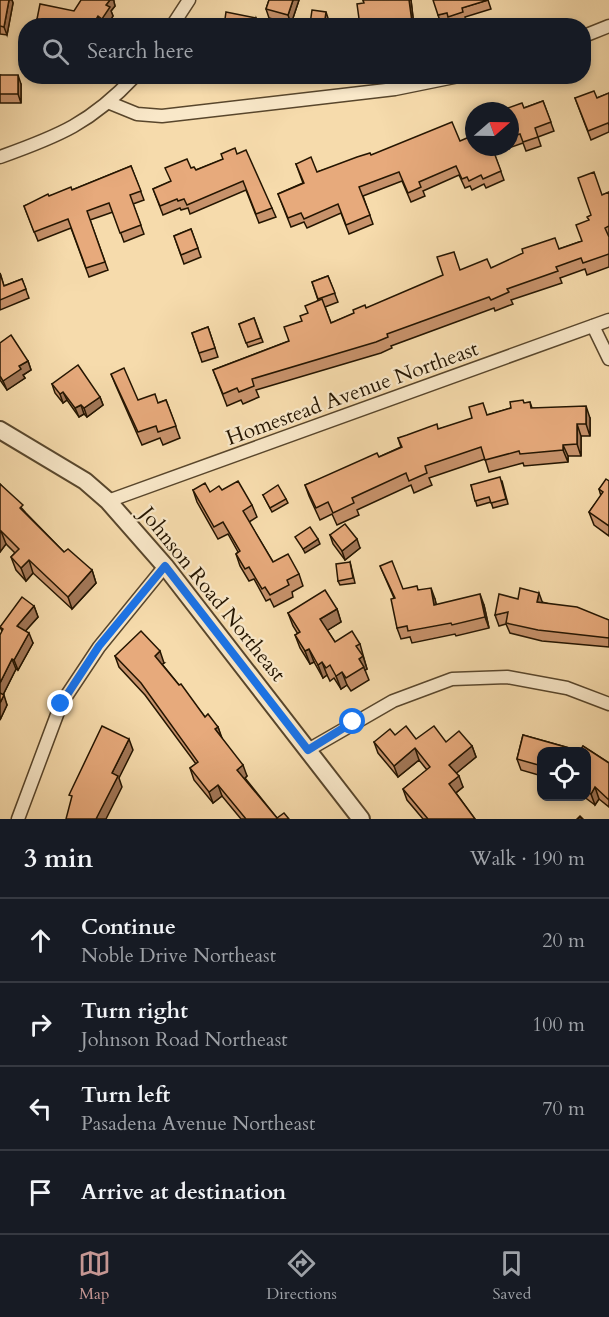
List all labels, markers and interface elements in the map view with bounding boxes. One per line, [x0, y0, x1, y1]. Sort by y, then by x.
search box [18, 18, 591, 84]
icon: search [39, 35, 72, 68]
text: Search here [87, 36, 194, 66]
north arrow [465, 102, 519, 156]
street label: Homestead Avenue Northeast [222, 334, 483, 453]
street label: Johnson Road Northeast [131, 499, 292, 688]
route end [47, 690, 73, 716]
route start [339, 708, 365, 734]
map controls [537, 747, 591, 801]
button: locate [537, 747, 591, 801]
text: 3 min [24, 841, 93, 876]
text: Walk · 190 m [470, 845, 585, 872]
text: Continue [81, 912, 176, 942]
icon: ahead [24, 924, 57, 957]
text: 20 m [542, 927, 585, 954]
text: Noble Drive Northeast [81, 942, 276, 969]
text: Turn right [81, 996, 188, 1026]
icon: right [24, 1008, 57, 1041]
text: 100 m [532, 1011, 585, 1038]
text: Johnson Road Northeast [81, 1026, 288, 1053]
text: Turn left [81, 1080, 170, 1110]
icon: left [24, 1092, 57, 1125]
text: 70 m [542, 1095, 585, 1122]
text: Pasadena Avenue Northeast [81, 1110, 315, 1137]
icon: arrive [24, 1176, 57, 1209]
text: Arrive at destination [81, 1177, 286, 1207]
tab: Map [78, 1247, 111, 1305]
tab: Directions [266, 1247, 337, 1305]
tab: Saved [492, 1247, 531, 1305]

